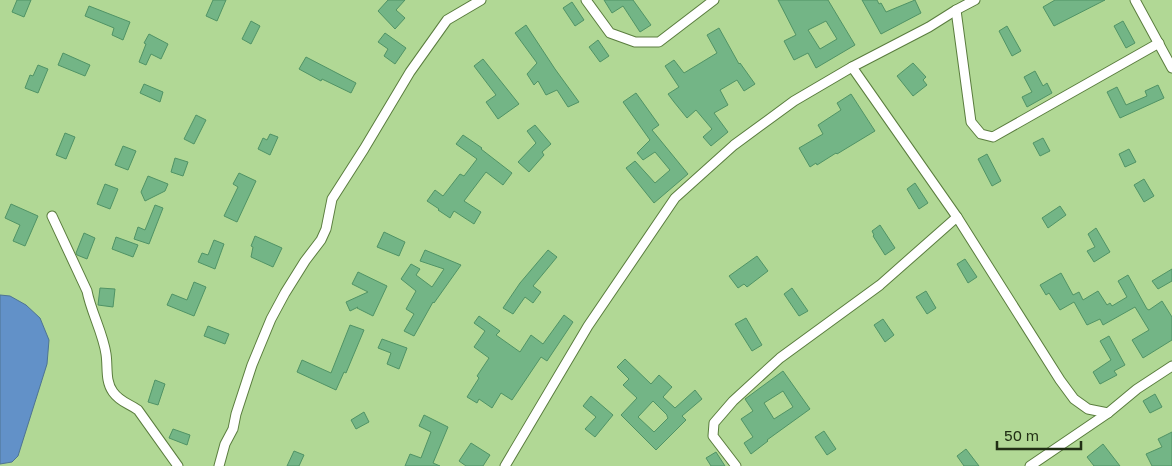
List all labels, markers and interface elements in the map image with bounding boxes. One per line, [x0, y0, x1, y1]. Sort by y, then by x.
scale bar [997, 418, 1081, 450]
text: 50 m [1004, 426, 1039, 444]

